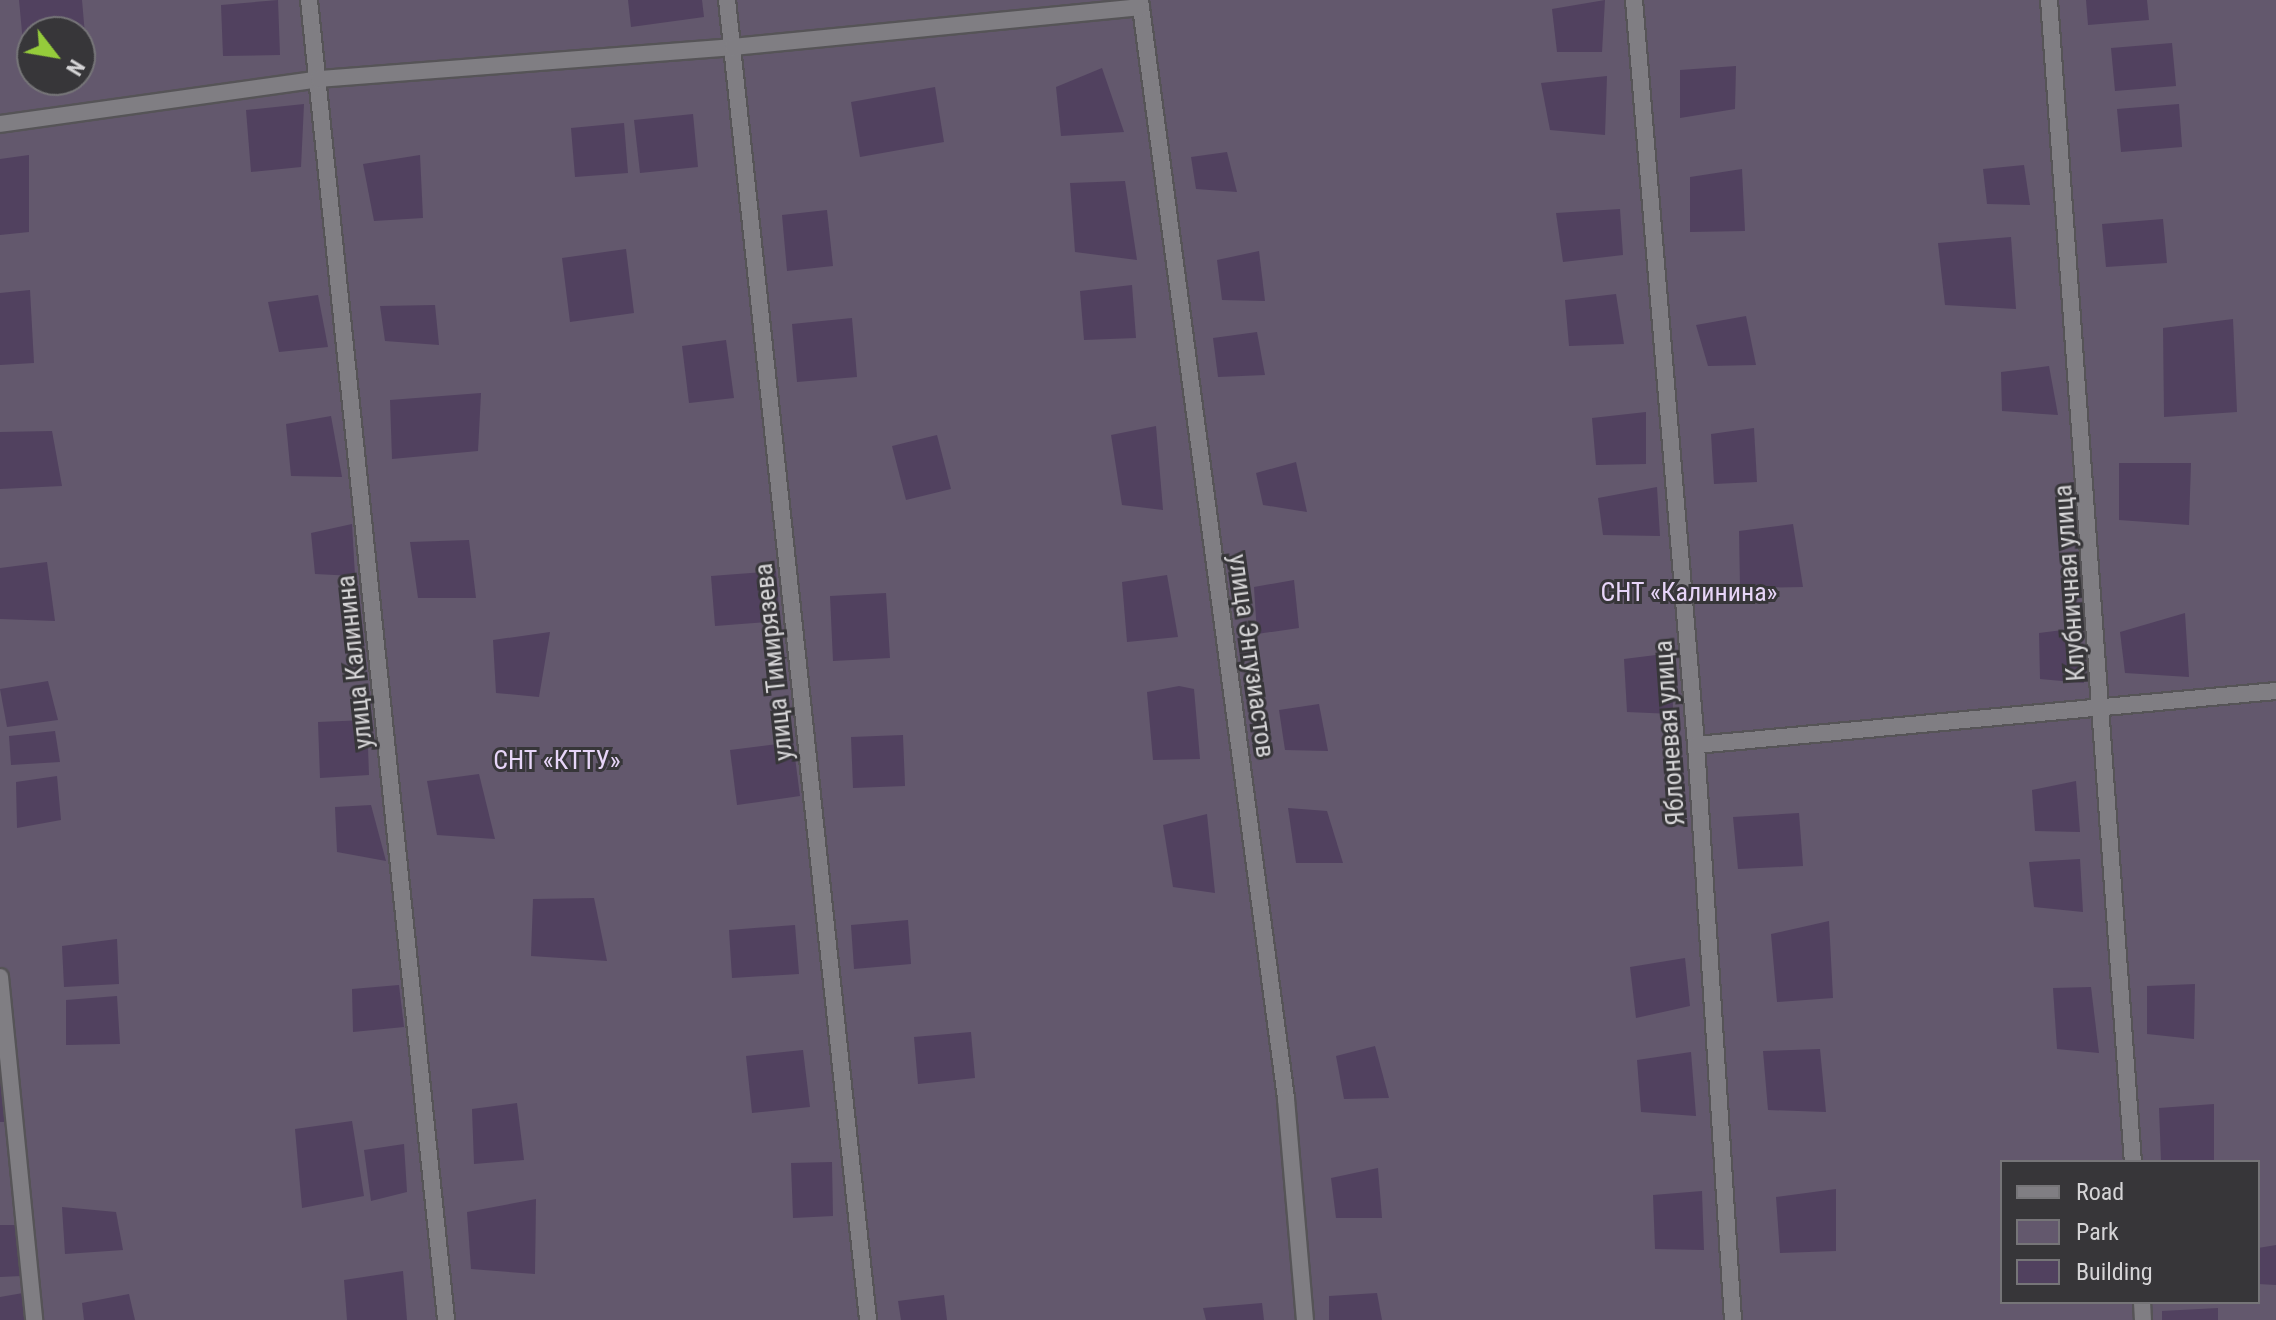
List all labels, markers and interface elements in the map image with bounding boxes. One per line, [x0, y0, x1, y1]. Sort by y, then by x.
north arrow [16, 16, 96, 96]
text: N [61, 55, 89, 80]
street label: Клубничная улица [2048, 484, 2092, 682]
street label: улица Энтузиастов [1221, 552, 1281, 760]
street label: улица Тимирязева [748, 561, 800, 763]
street label: улица Калинина [330, 574, 380, 750]
park label: СНТ «Калинина» [1600, 577, 1778, 609]
street label: Яблоневая улица [1648, 639, 1692, 827]
park label: СНТ «КТТУ» [493, 745, 621, 777]
legend [2000, 1160, 2260, 1304]
text: Road [2076, 1178, 2124, 1206]
text: Park [2076, 1218, 2119, 1246]
text: Building [2076, 1258, 2153, 1286]

